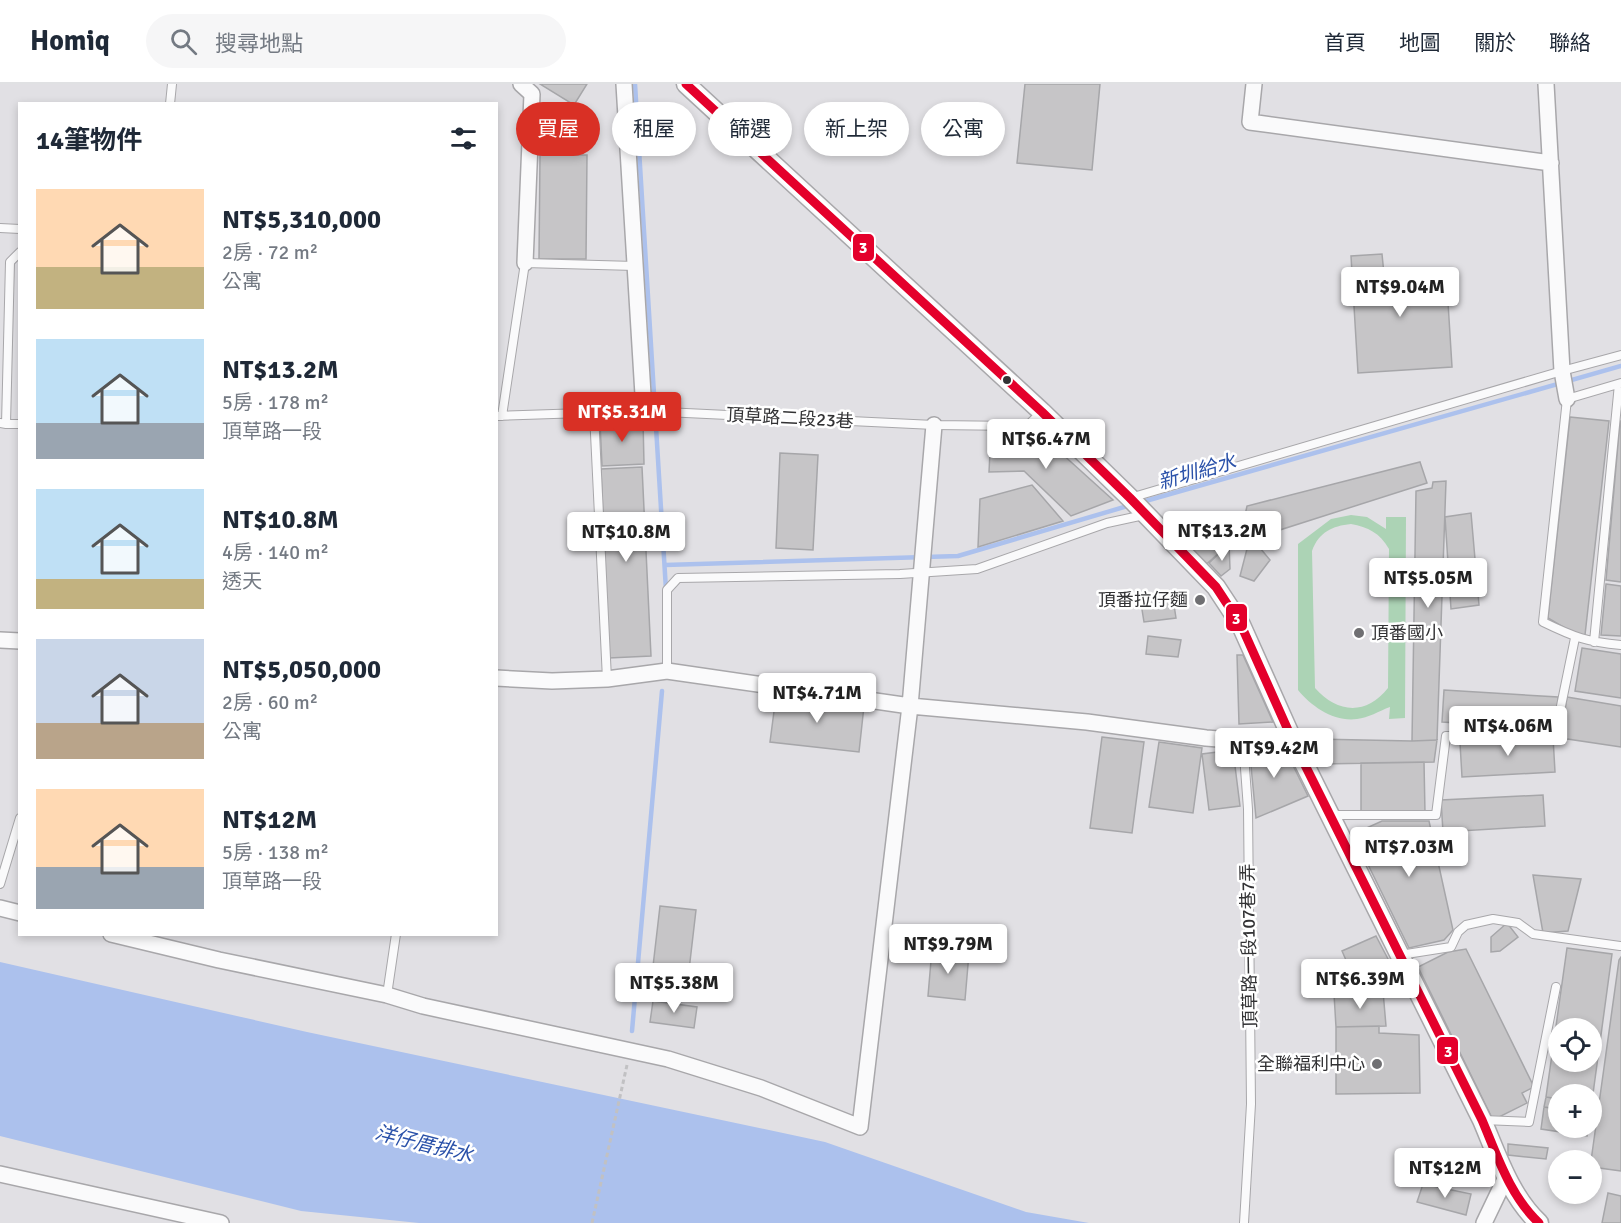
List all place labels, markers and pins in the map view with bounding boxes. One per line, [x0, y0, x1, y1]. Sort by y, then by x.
pin: NT$9.04M [1338, 267, 1462, 318]
unlabelled marker [1001, 374, 1013, 386]
pin: NT$5.31M [560, 392, 684, 443]
pin: NT$6.47M [984, 419, 1108, 470]
pin: NT$13.2M [1160, 511, 1284, 562]
pin: NT$10.8M [564, 512, 688, 563]
pin: NT$5.05M [1366, 558, 1490, 609]
place label: 頂番拉仔麵 [1098, 589, 1188, 611]
marker: 頂番拉仔麵 [1193, 593, 1207, 607]
place label: 頂番國小 [1371, 622, 1443, 644]
marker: 頂番國小 [1352, 626, 1366, 640]
pin: NT$4.71M [755, 673, 879, 724]
pin: NT$4.06M [1446, 706, 1570, 757]
pin: NT$9.42M [1212, 728, 1336, 779]
pin: NT$7.03M [1347, 827, 1471, 878]
pin: NT$9.79M [886, 924, 1010, 975]
pin: NT$6.39M [1298, 959, 1422, 1010]
pin: NT$5.38M [612, 963, 736, 1014]
place label: 全聯福利中心 [1257, 1053, 1365, 1075]
marker: 全聯福利中心 [1370, 1057, 1384, 1071]
pin: NT$12M [1396, 1148, 1494, 1199]

